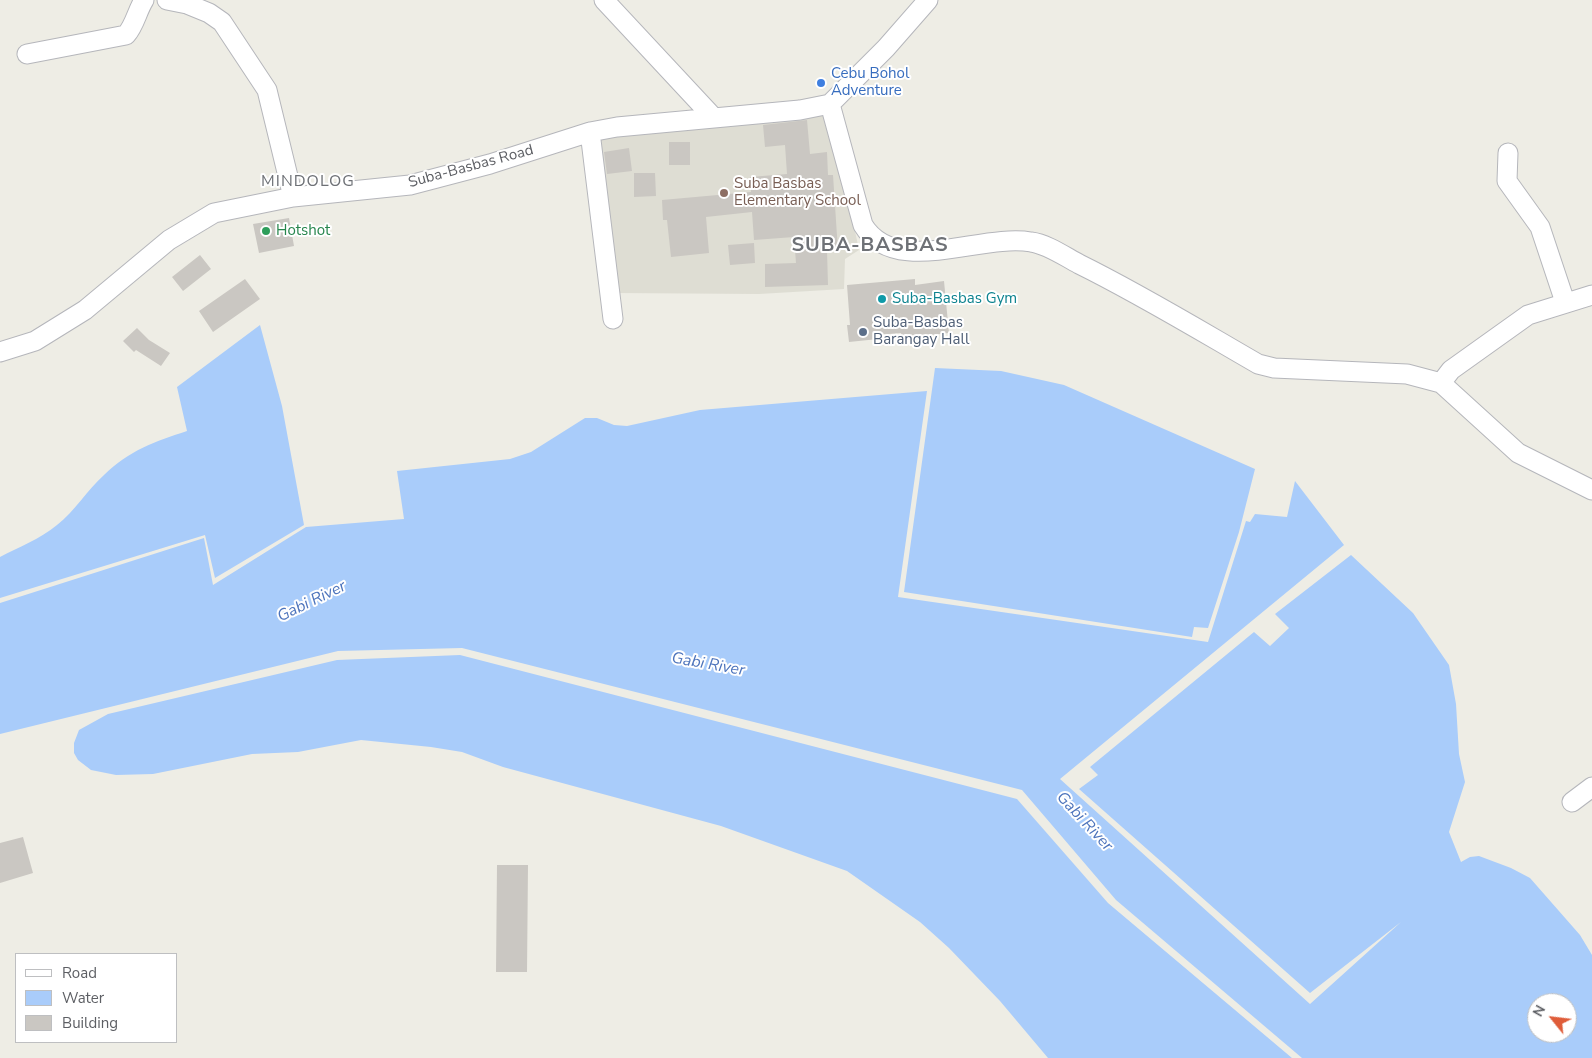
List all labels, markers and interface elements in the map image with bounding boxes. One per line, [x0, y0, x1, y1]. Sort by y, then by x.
place label: Cebu Bohol Adventure [831, 65, 909, 100]
marker: Cebu Bohol Adventure [815, 77, 827, 89]
street label: Suba-Basbas Road [407, 142, 535, 192]
district label: MINDOLOG [260, 172, 356, 192]
place label: Suba Basbas Elementary School [734, 175, 861, 210]
marker: Suba Basbas Elementary School [718, 187, 730, 199]
place label: Hotshot [276, 222, 330, 240]
marker: Hotshot [260, 225, 272, 237]
district label: SUBA-BASBAS [790, 234, 950, 258]
place label: Suba-Basbas Gym [892, 290, 1017, 308]
marker: Suba-Basbas Gym [876, 293, 888, 305]
place label: Suba-Basbas Barangay Hall [873, 314, 969, 349]
marker: Suba-Basbas Barangay Hall [857, 326, 869, 338]
water label: Gabi River [275, 577, 349, 627]
water label: Gabi River [670, 649, 746, 681]
water label: Gabi River [1052, 788, 1116, 856]
legend [15, 953, 178, 1043]
text: Road [62, 963, 97, 983]
text: Water [62, 988, 104, 1008]
north arrow [1527, 993, 1577, 1043]
text: N [1528, 1002, 1550, 1020]
text: Building [62, 1013, 118, 1033]

